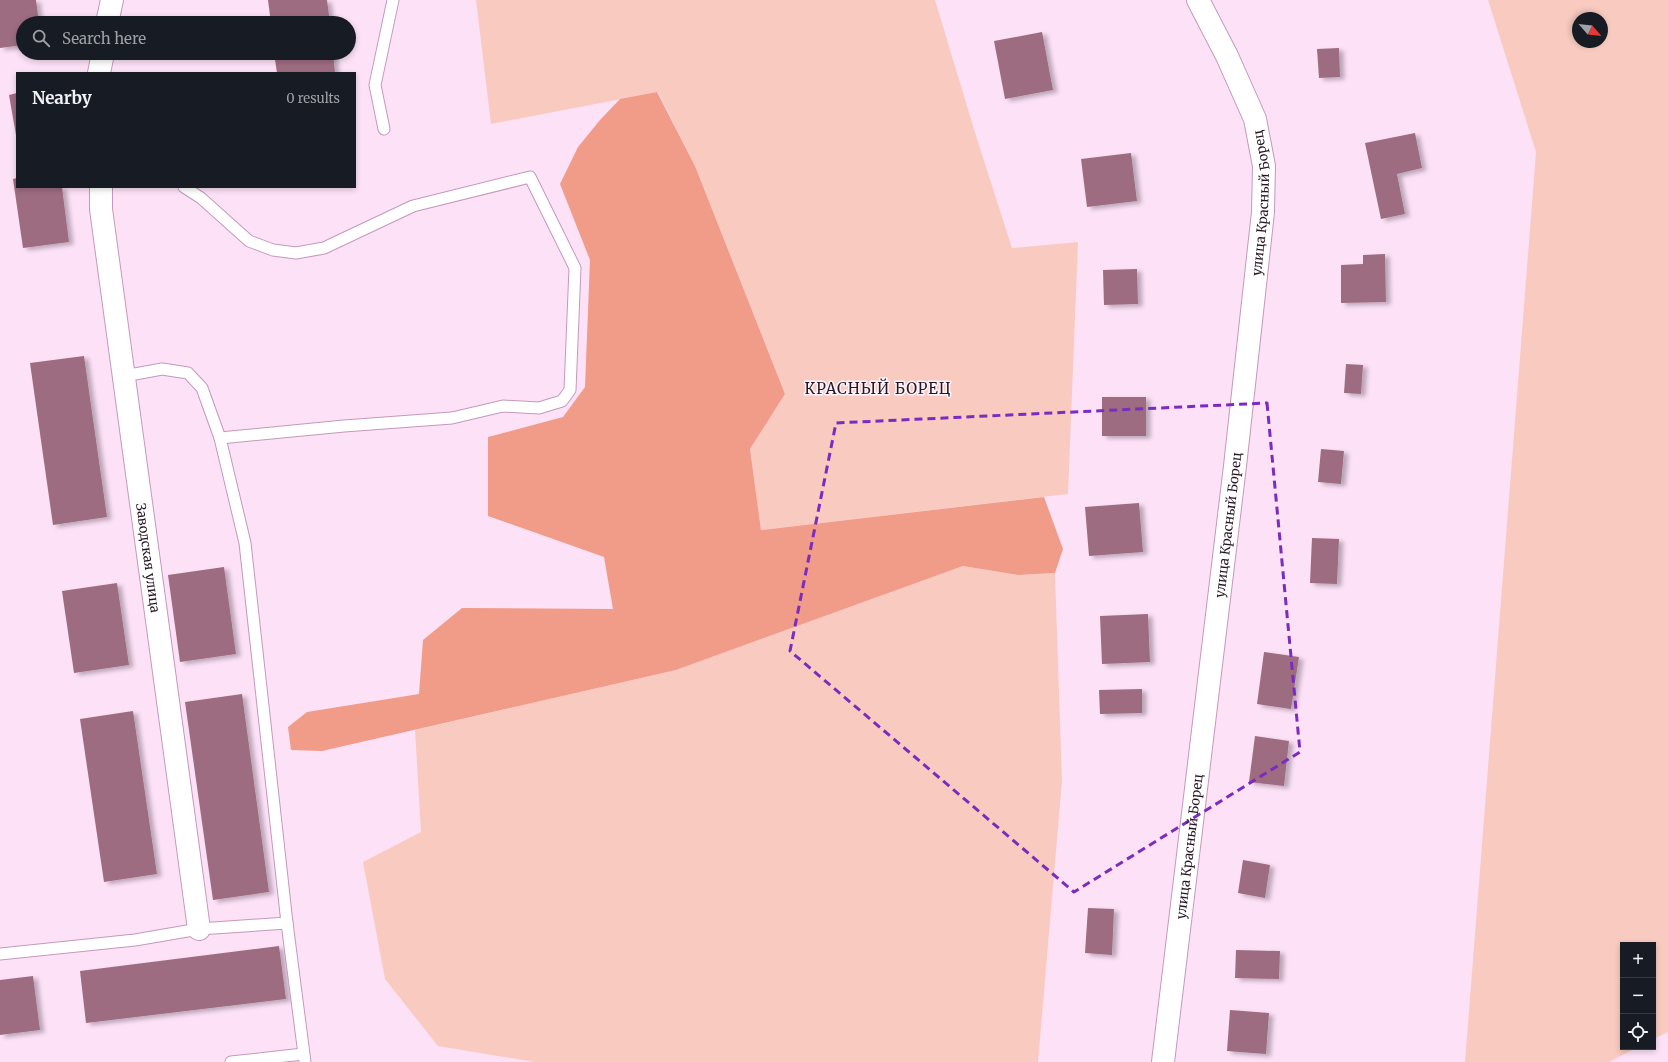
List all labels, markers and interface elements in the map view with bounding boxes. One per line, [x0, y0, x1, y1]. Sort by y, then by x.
north arrow [1572, 12, 1608, 48]
search box [16, 16, 356, 60]
icon: search [30, 27, 52, 49]
text: Search here [62, 29, 146, 48]
text: Nearby [32, 87, 92, 109]
text: 0 results [286, 90, 340, 107]
street label: улица Красный Борец [1248, 129, 1274, 277]
district label: КРАСНЫЙ БОРЕЦ [804, 378, 952, 398]
street label: улица Красный Борец [1211, 451, 1245, 599]
street label: Заводская улица [132, 502, 164, 614]
street label: улица Красный Борец [1172, 773, 1207, 920]
map controls [1620, 942, 1656, 1050]
button: + [1620, 942, 1656, 978]
button: − [1620, 978, 1656, 1014]
button: locate [1620, 1014, 1656, 1050]

